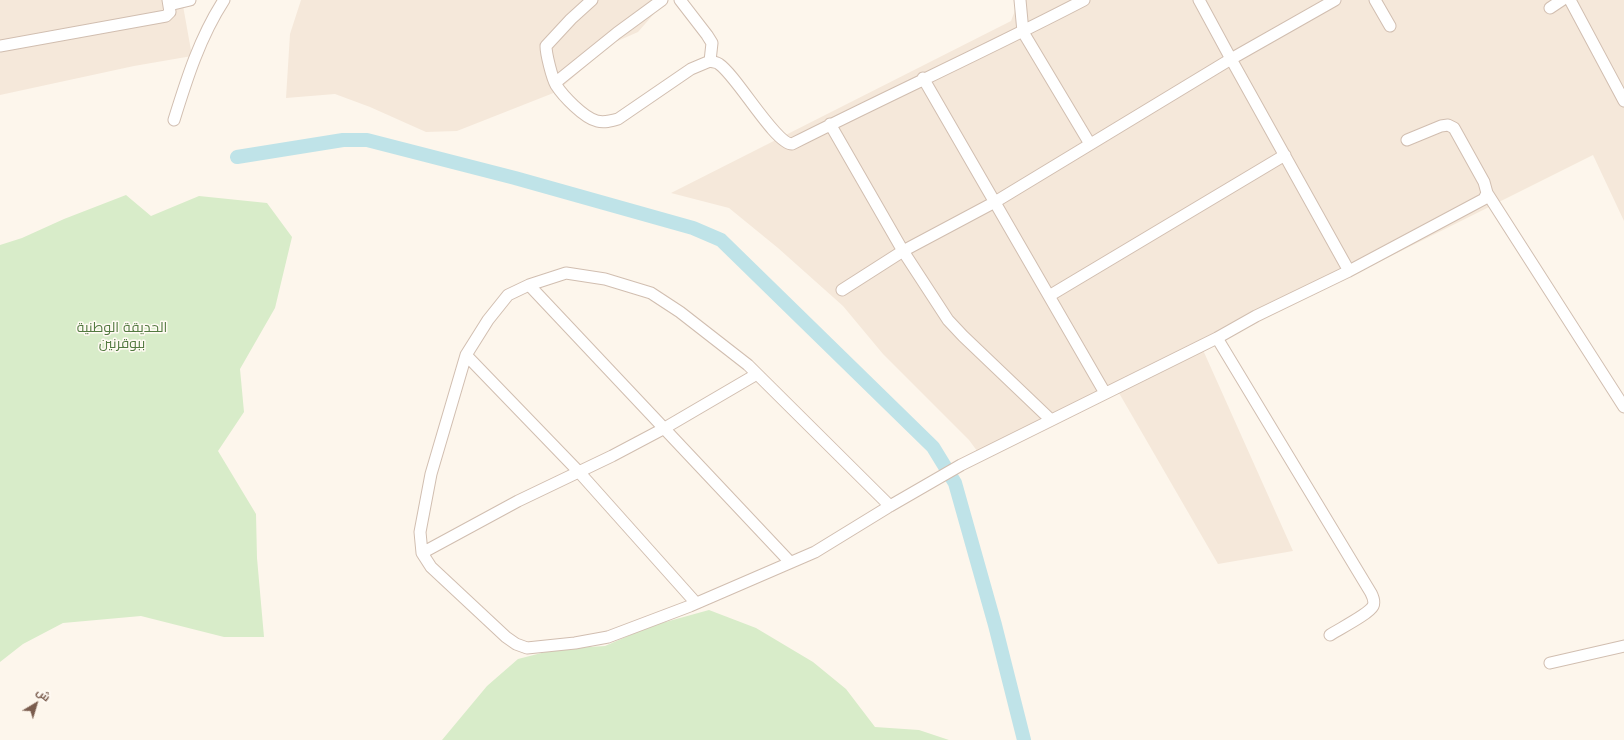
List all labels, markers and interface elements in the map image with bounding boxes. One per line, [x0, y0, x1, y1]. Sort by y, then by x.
park label: الحديقة الوطنية ببوقرنين [77, 320, 167, 352]
north arrow [16, 684, 56, 724]
text: ش [34, 685, 53, 704]

